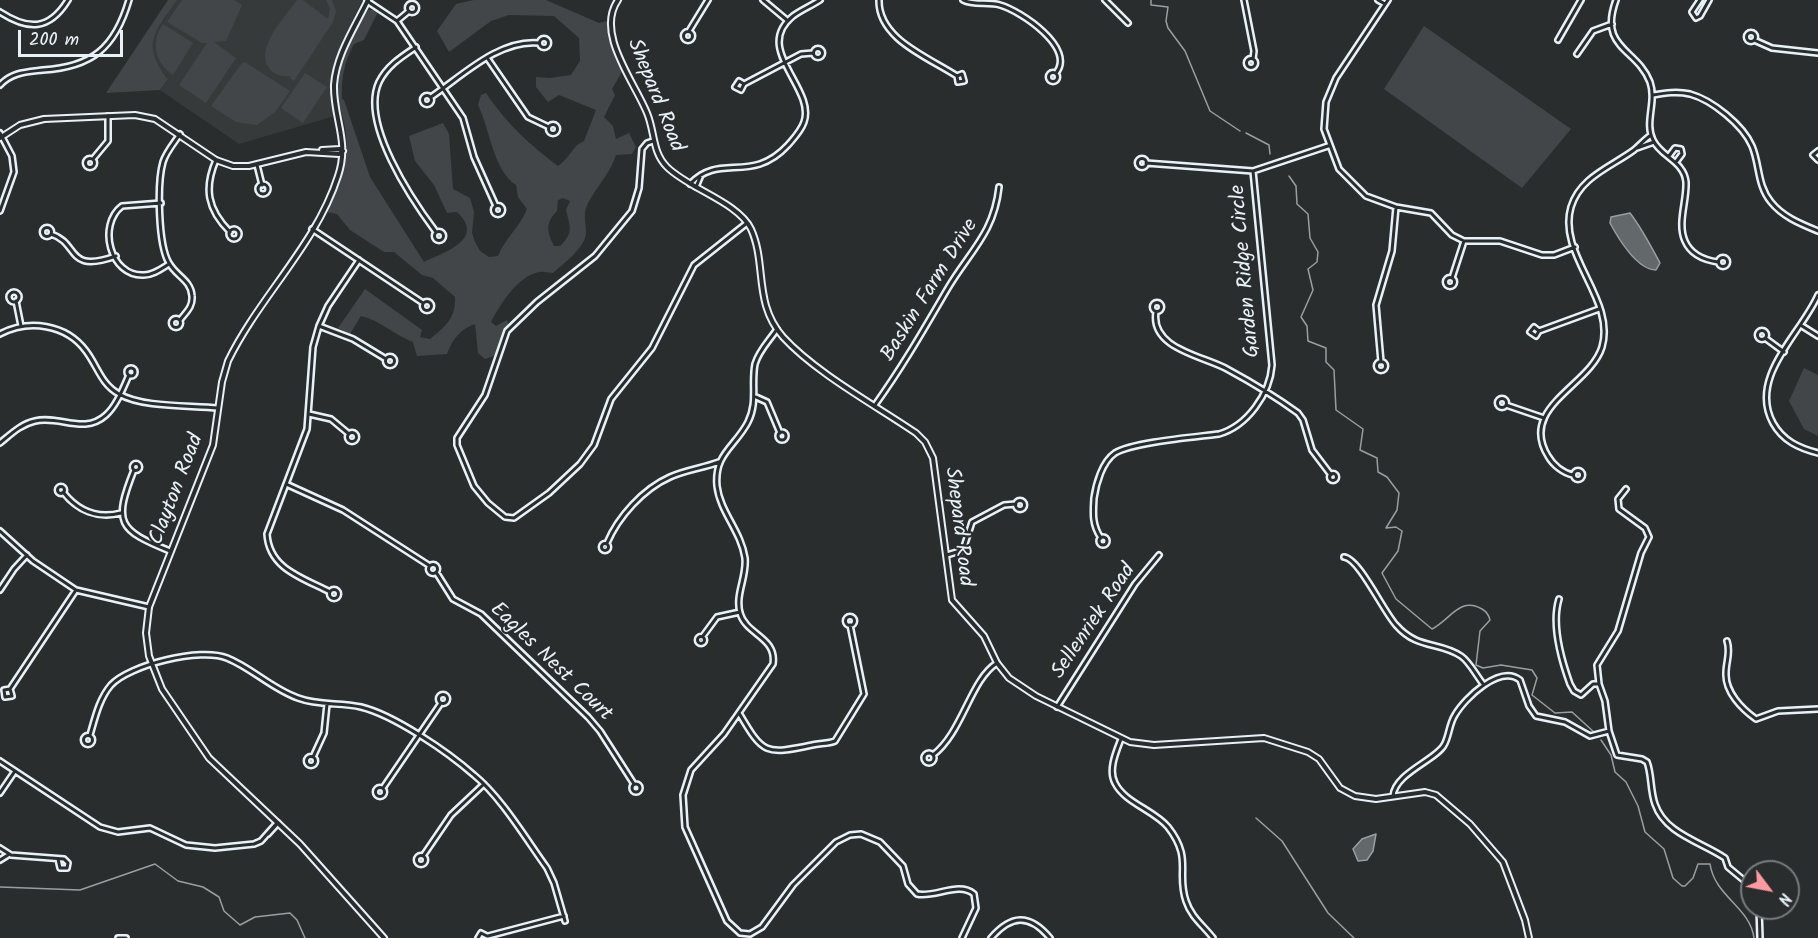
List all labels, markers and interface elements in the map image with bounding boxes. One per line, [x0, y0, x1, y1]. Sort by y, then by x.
scale bar [21, 18, 126, 56]
text: 200 m [29, 26, 79, 55]
street label: Shepard Road [620, 36, 688, 156]
street label: Garden Ridge Circle [1227, 184, 1267, 358]
street label: Baskin Farm Drive [877, 215, 985, 367]
street label: Clayton Road [145, 431, 211, 549]
street label: Shepard Road [937, 466, 977, 588]
street label: Sellenriek Road [1047, 560, 1143, 684]
street label: Eagles Nest Court [484, 598, 616, 728]
north arrow [1740, 860, 1800, 920]
text: N [1771, 888, 1797, 910]

